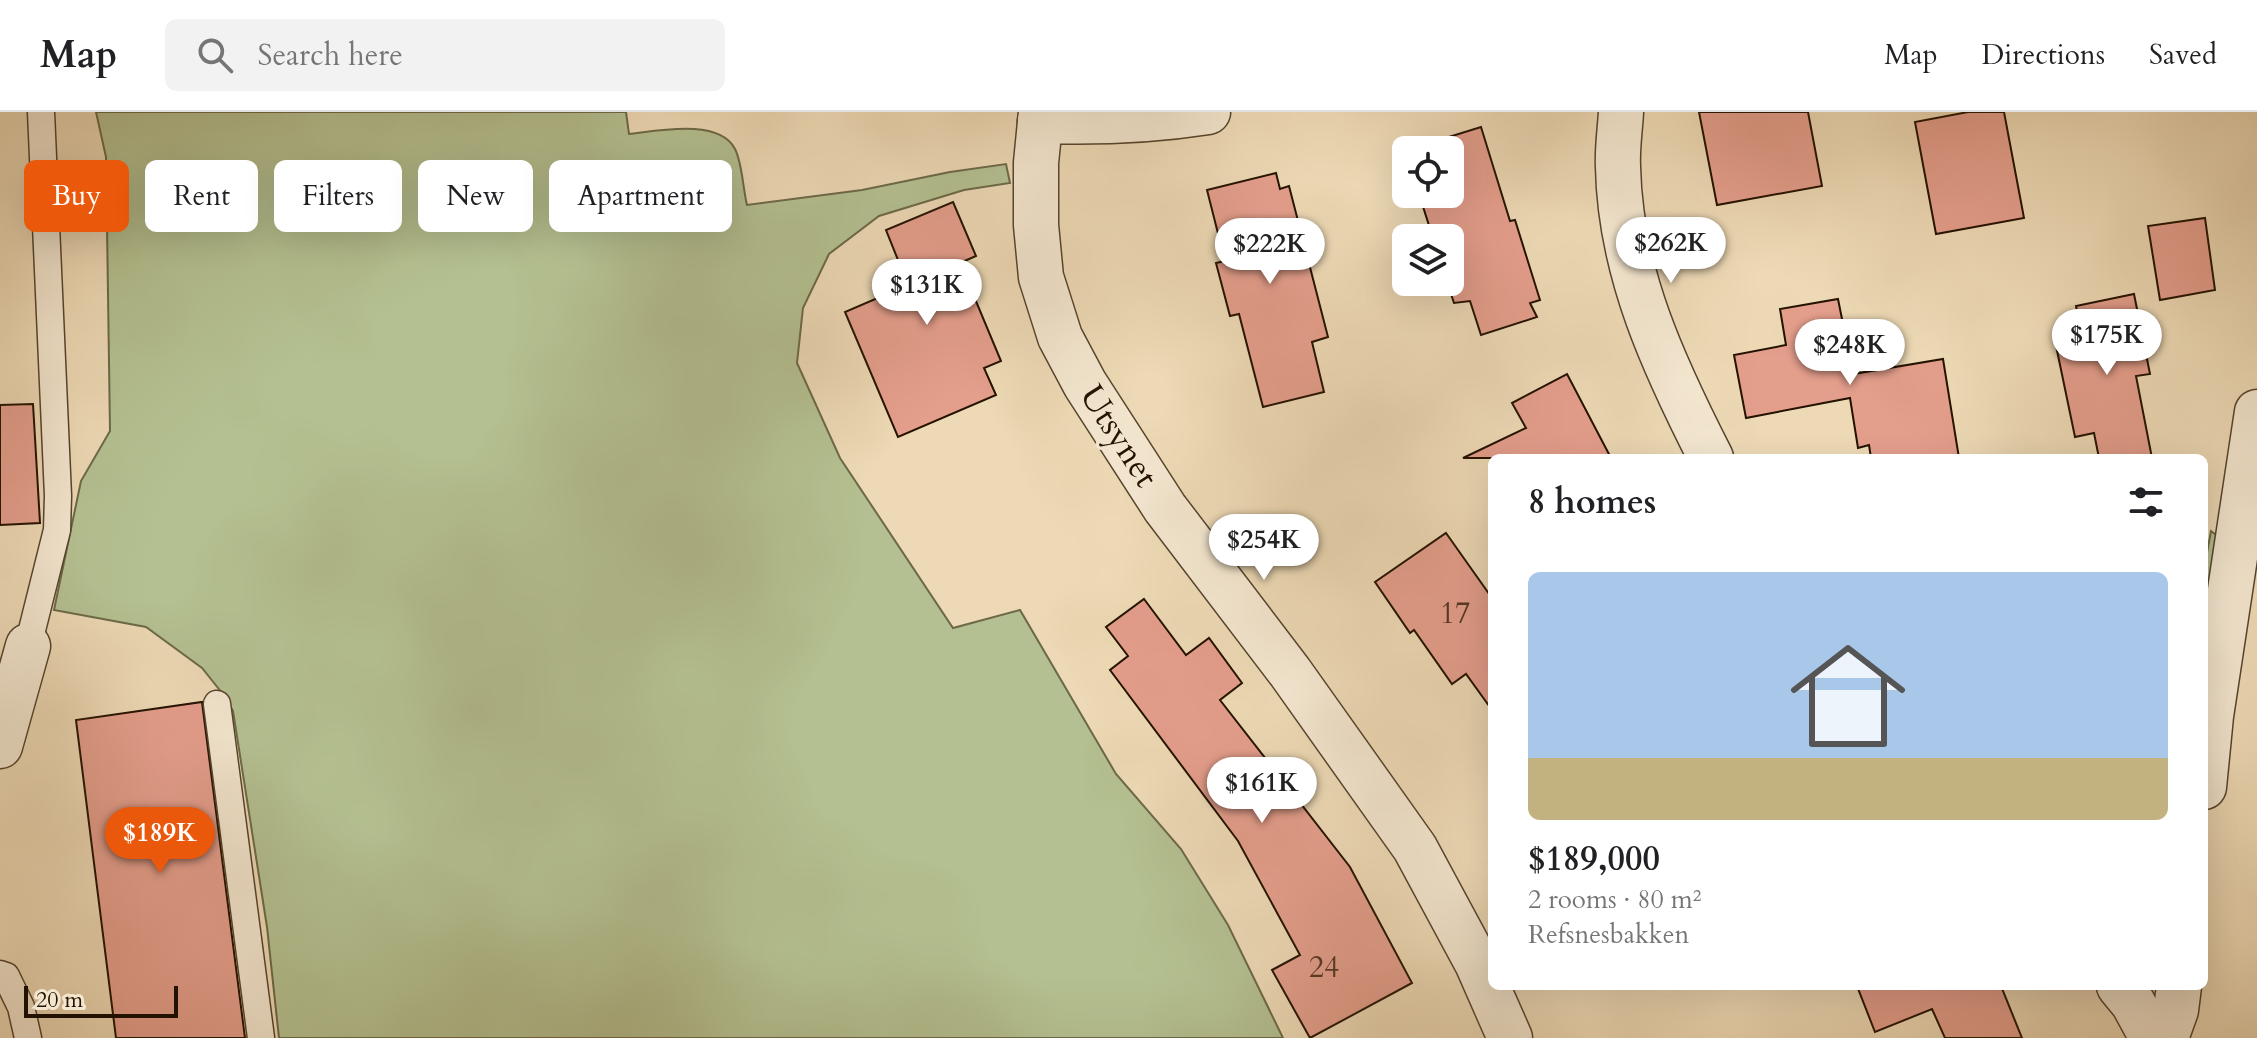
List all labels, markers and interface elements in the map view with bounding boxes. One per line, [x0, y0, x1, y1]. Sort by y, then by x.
search box [165, 19, 725, 91]
text: Map [40, 29, 117, 81]
icon: search [193, 33, 237, 77]
text: Search here [257, 35, 403, 76]
text: Map [1884, 36, 1938, 74]
text: Directions [1982, 36, 2105, 74]
text: Saved [2149, 36, 2217, 74]
map controls [1392, 136, 1464, 296]
button: locate [1392, 136, 1464, 208]
chip: Buy [24, 160, 129, 232]
chip: Rent [145, 160, 258, 232]
chip: Filters [274, 160, 402, 232]
chip: New [418, 160, 533, 232]
chip: Apartment [549, 160, 732, 232]
pin: $262K [1615, 217, 1727, 285]
pin: $222K [1214, 218, 1326, 286]
button: layers [1392, 224, 1464, 296]
text: $262K [1634, 225, 1708, 260]
text: $222K [1233, 226, 1307, 261]
pin: $131K [871, 259, 983, 327]
text: $131K [890, 267, 964, 302]
pin: $175K [2051, 309, 2163, 377]
text: $175K [2070, 317, 2144, 352]
pin: $248K [1794, 319, 1906, 387]
text: $248K [1813, 327, 1887, 362]
street label: Utsynet [1069, 376, 1169, 496]
text: 8 homes [1528, 479, 1656, 525]
icon: filters [2124, 480, 2168, 524]
pin: $254K [1208, 514, 1320, 582]
text: $254K [1227, 522, 1301, 557]
house number: 17 [1440, 593, 1470, 634]
icon: home [1776, 624, 1920, 768]
pin: $161K [1206, 757, 1318, 825]
text: $161K [1225, 765, 1299, 800]
pin: $189K [104, 807, 216, 875]
text: $189K [123, 815, 197, 850]
text: $189,000 [1528, 836, 1660, 882]
text: 2 rooms · 80 m² [1528, 882, 1701, 917]
text: Refsnesbakken [1528, 917, 1689, 952]
house number: 24 [1309, 947, 1339, 988]
scale bar [24, 982, 178, 1018]
text: 20 m [36, 985, 83, 1015]

